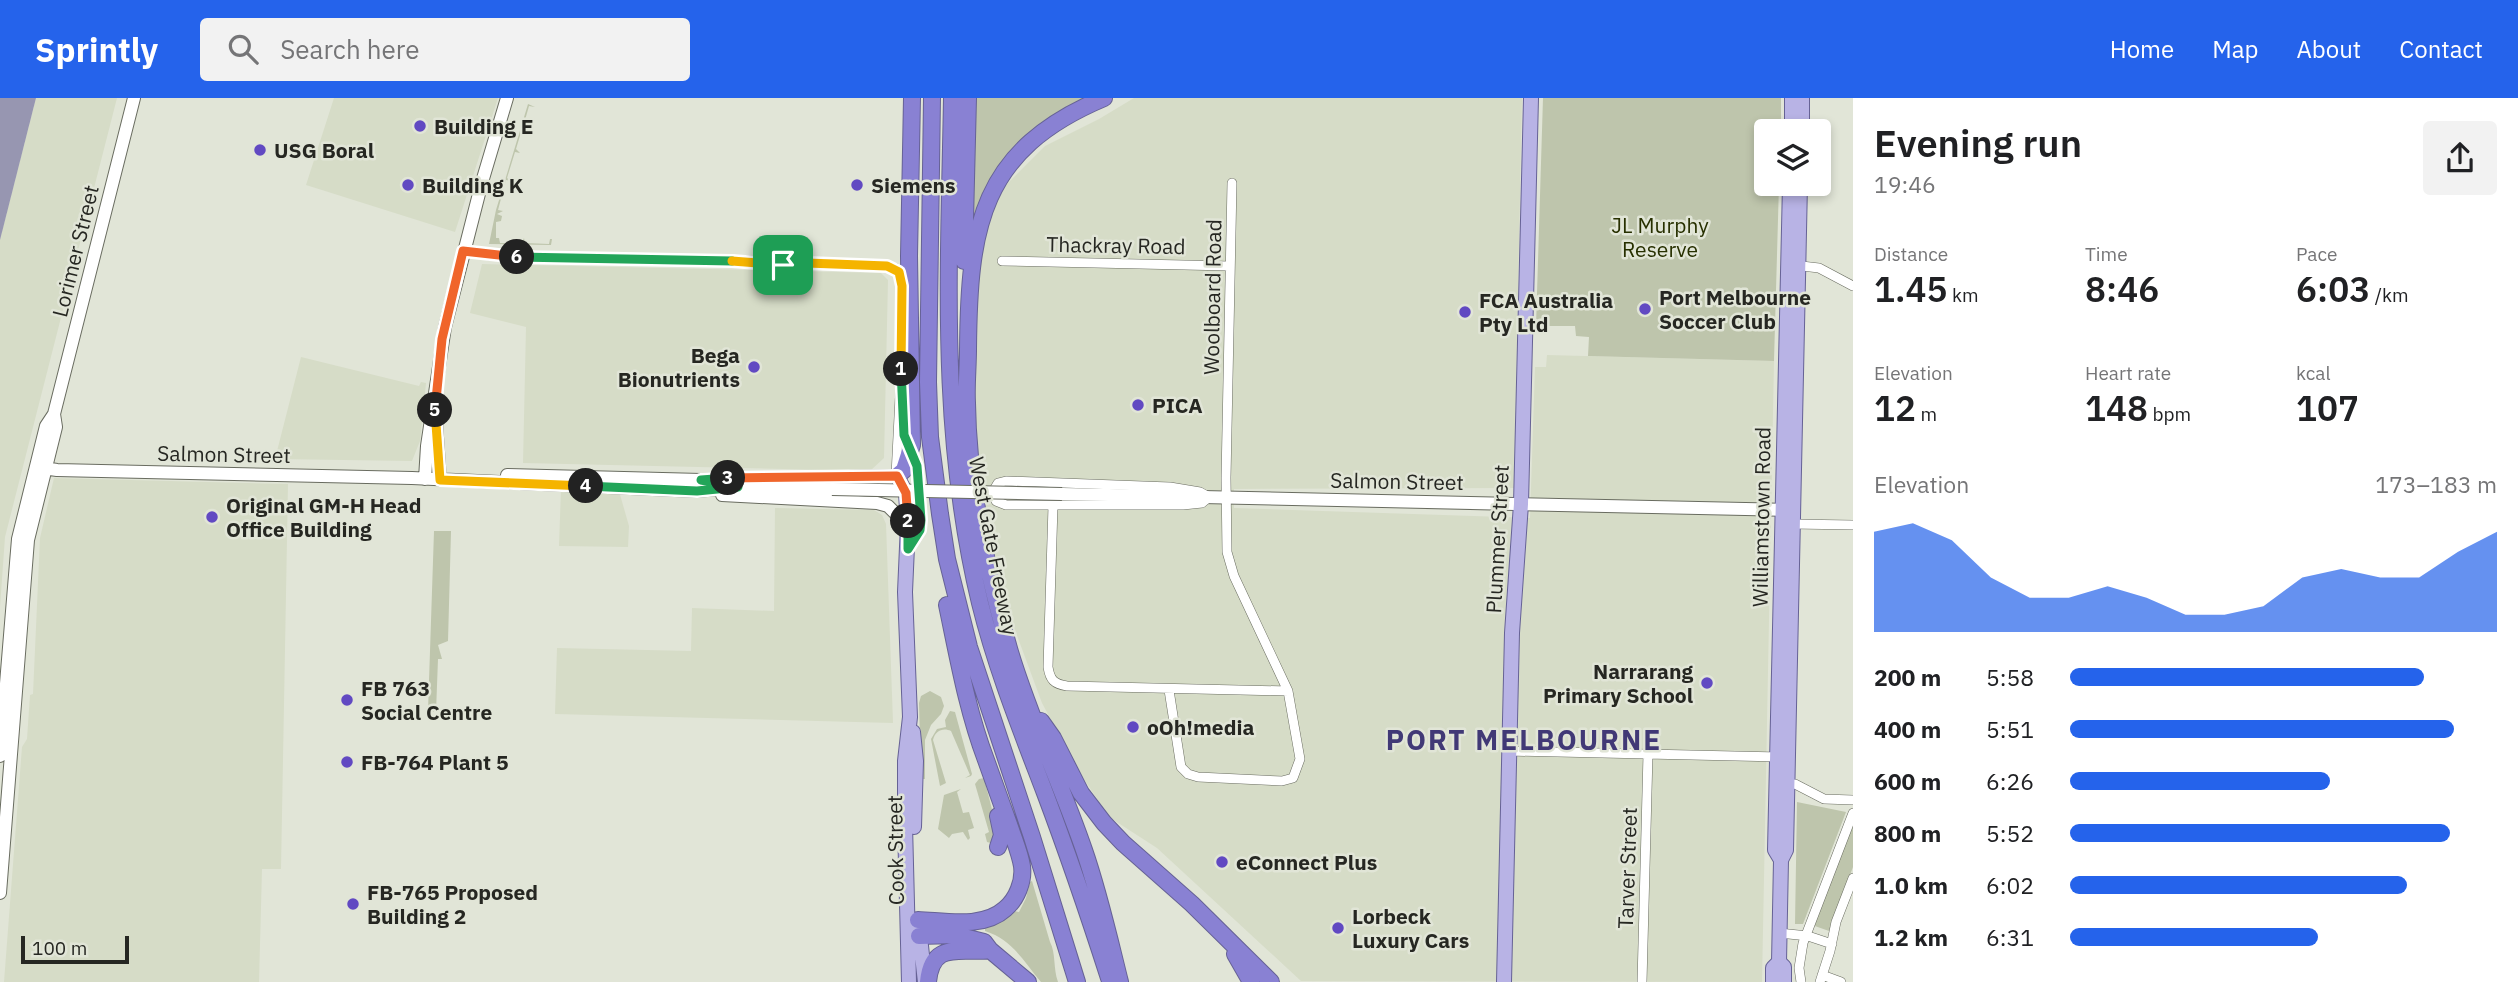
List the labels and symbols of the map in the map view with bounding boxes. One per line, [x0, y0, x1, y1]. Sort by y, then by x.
place label: Building E [434, 112, 533, 140]
marker: Building E [412, 118, 428, 134]
place label: USG Boral [274, 136, 374, 164]
marker: USG Boral [252, 142, 268, 158]
place label: Building K [422, 171, 524, 199]
place label: Siemens [871, 171, 956, 199]
marker: Building K [400, 177, 416, 193]
marker: Siemens [849, 177, 865, 193]
street label: Lorimer Street [45, 182, 105, 320]
park label: JL Murphy Reserve [1611, 211, 1709, 263]
street label: Woolboard Road [1197, 219, 1227, 375]
street label: Thackray Road [1046, 230, 1186, 260]
pin [753, 235, 813, 295]
pin: 6 [500, 240, 534, 274]
place label: Port Melbourne Soccer Club [1659, 283, 1811, 335]
place label: FCA Australia Pty Ltd [1479, 286, 1613, 338]
marker: Port Melbourne Soccer Club [1637, 301, 1653, 317]
marker: FCA Australia Pty Ltd [1457, 304, 1473, 320]
place label: Bega Bionutrients [618, 341, 740, 393]
pin: 1 [884, 352, 918, 386]
marker: Bega Bionutrients [746, 359, 762, 375]
place label: PICA [1152, 391, 1203, 419]
pin: 5 [418, 392, 452, 428]
marker: PICA [1130, 397, 1146, 413]
street label: Williamstown Road [1745, 427, 1777, 607]
street label: Salmon Street [157, 439, 291, 469]
street label: West Gate Freeway [963, 454, 1025, 638]
pin: 3 [710, 460, 746, 496]
street label: Plummer Street [1479, 464, 1515, 614]
street label: Salmon Street [1330, 466, 1464, 496]
pin: 4 [568, 468, 604, 504]
place label: Original GM-H Head Office Building [226, 491, 422, 543]
pin: 2 [890, 504, 926, 538]
marker: Original GM-H Head Office Building [204, 509, 220, 525]
place label: Narrarang Primary School [1543, 657, 1693, 709]
place label: FB 763 Social Centre [361, 674, 492, 726]
marker: Narrarang Primary School [1699, 675, 1715, 691]
marker: FB 763 Social Centre [339, 692, 355, 708]
place label: oOh!media [1147, 713, 1254, 741]
marker: oOh!media [1125, 719, 1141, 735]
district label: PORT MELBOURNE [1386, 721, 1662, 758]
place label: FB-764 Plant 5 [361, 748, 509, 776]
marker: FB-764 Plant 5 [339, 754, 355, 770]
street label: Cook Street [880, 795, 910, 905]
street label: Tarver Street [1611, 807, 1643, 929]
place label: eConnect Plus [1236, 848, 1377, 876]
marker: eConnect Plus [1214, 854, 1230, 870]
place label: FB-765 Proposed Building 2 [367, 878, 538, 930]
marker: FB-765 Proposed Building 2 [345, 896, 361, 912]
place label: Lorbeck Luxury Cars [1352, 902, 1469, 954]
marker: Lorbeck Luxury Cars [1330, 920, 1346, 936]
scale bar [21, 933, 130, 965]

